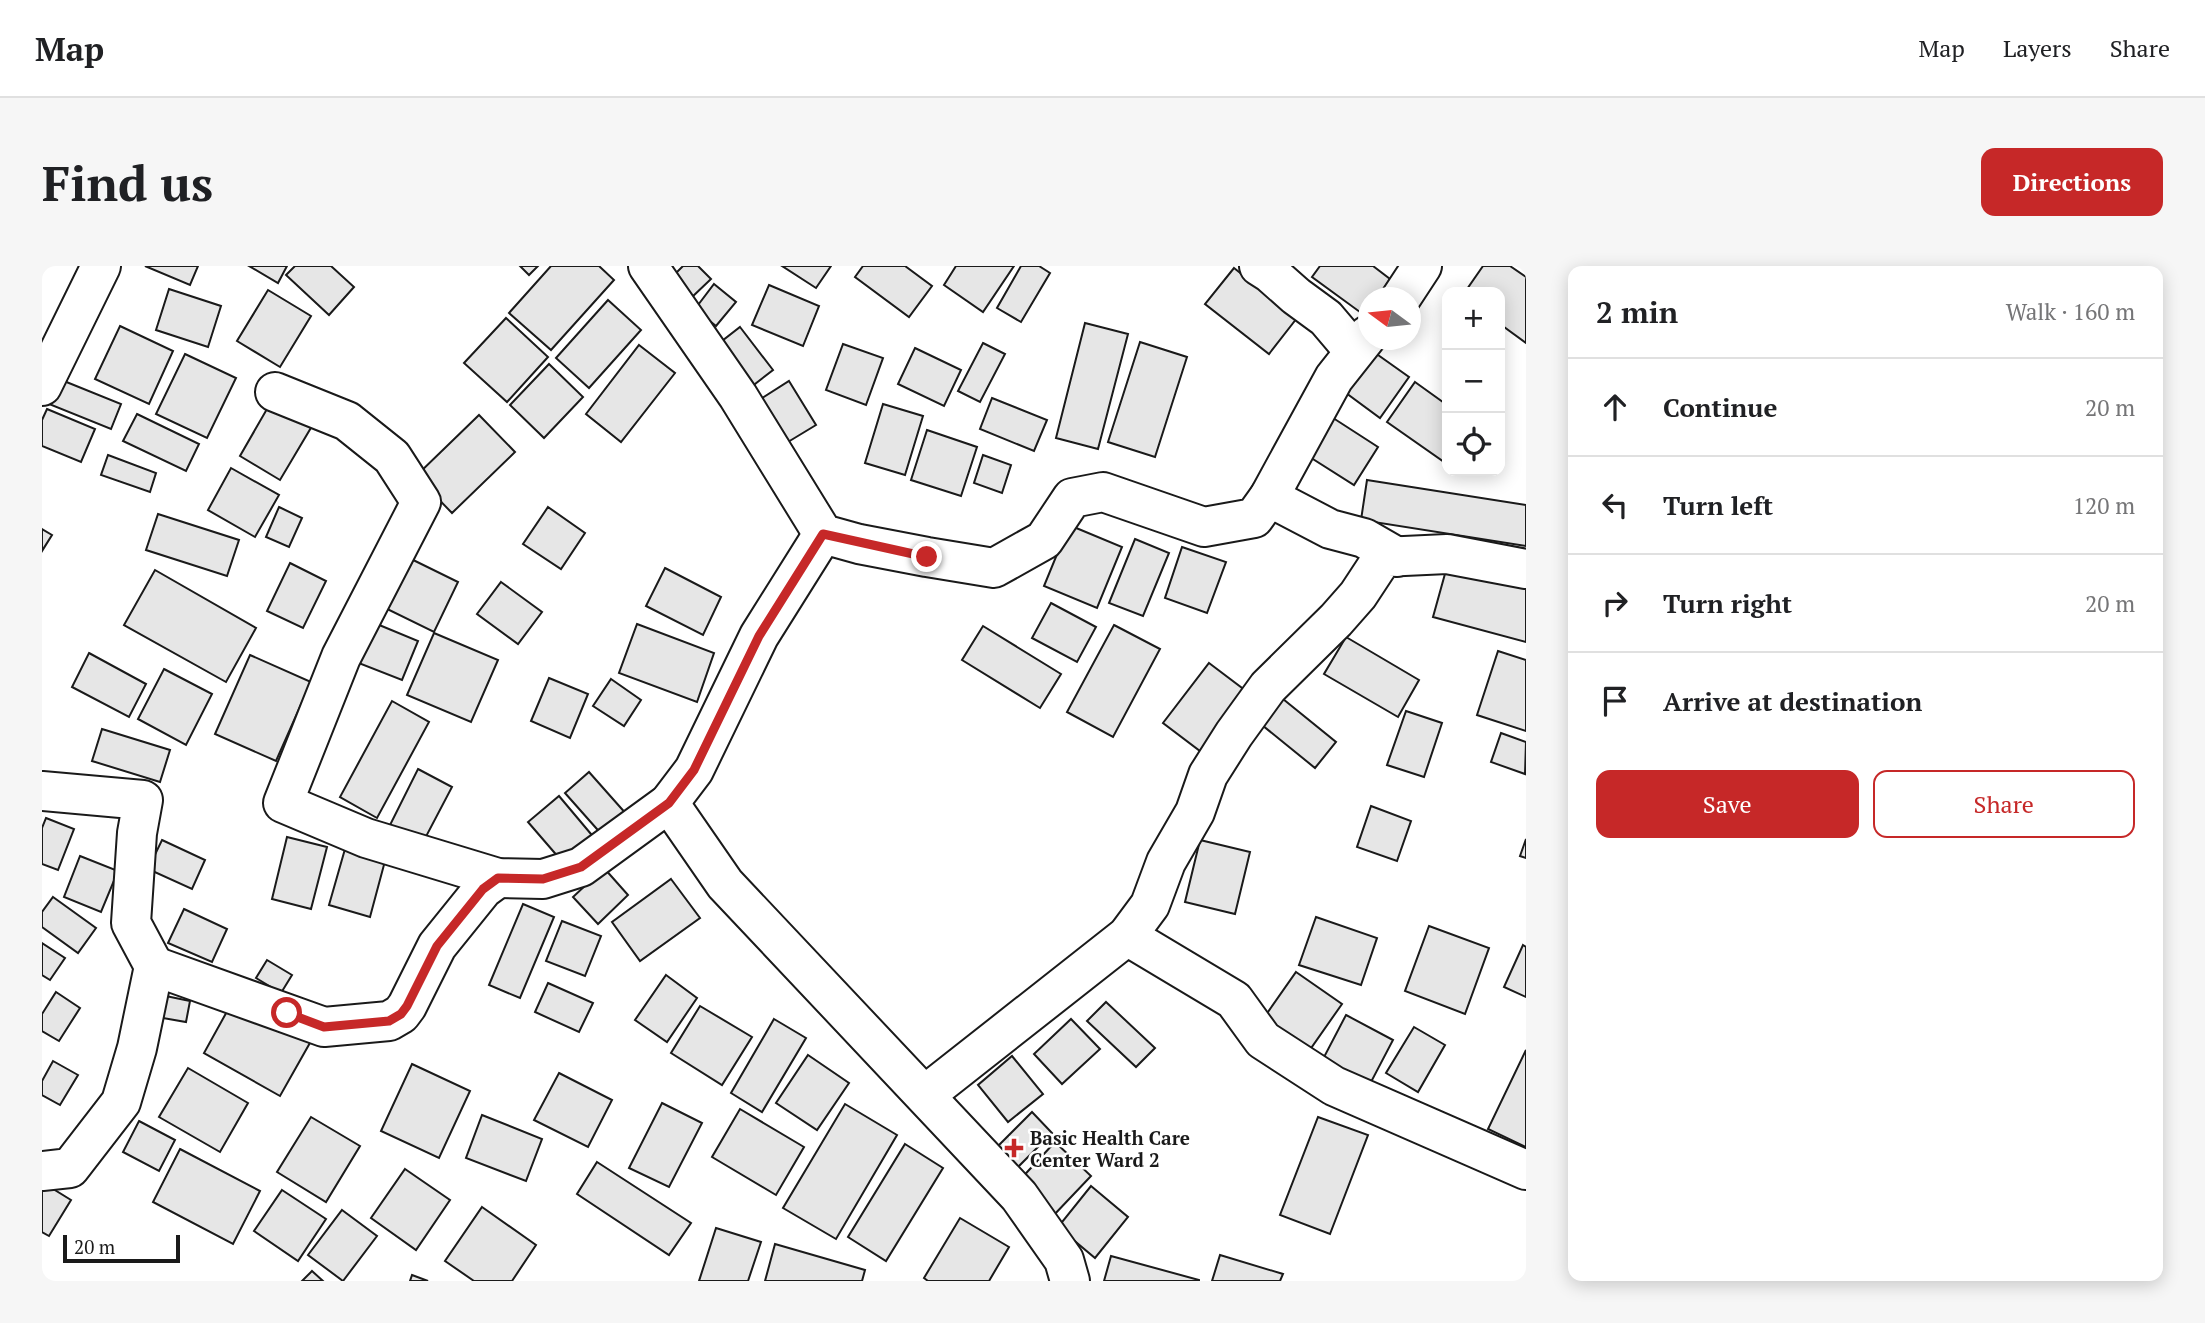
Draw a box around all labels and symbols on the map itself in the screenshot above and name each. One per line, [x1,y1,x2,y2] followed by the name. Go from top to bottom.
[1358,287,1421,350] north arrow
[911,541,942,572] route end
[271,997,302,1028] route start
[1030,1125,1190,1172] place label: Basic Health Care Center Ward 2
[1004,1138,1024,1158] marker: Basic Health Care Center Ward 2
[63,1232,180,1264] scale bar

